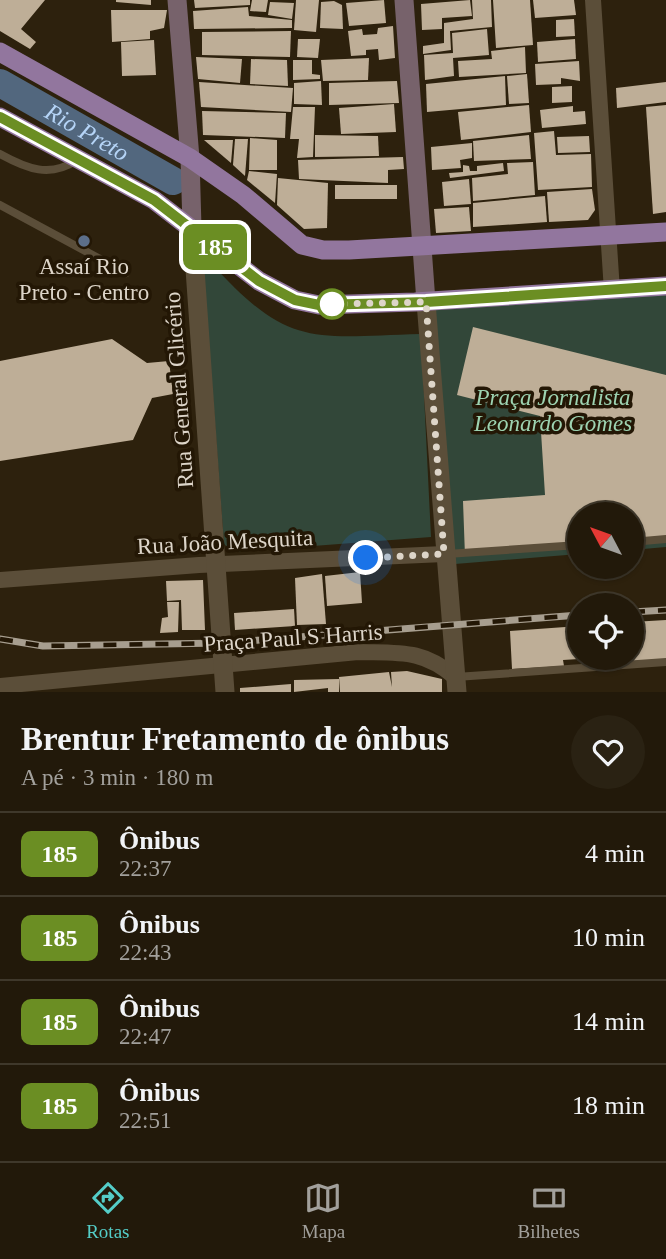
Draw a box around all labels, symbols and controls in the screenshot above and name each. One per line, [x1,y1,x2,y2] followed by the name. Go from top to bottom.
[40,98,133,166] water label: Rio Preto
[175,224,255,270] line badge: 185
[76,233,92,249] marker: Assaí Rio Preto - Centro
[197,234,233,260] text: 185
[19,254,149,305] place label: Assaí Rio Preto - Centro
[317,289,347,319] unlabelled marker
[160,291,198,489] street label: Rua General Glicério
[473,385,632,436] park label: Praça Jornalista Leonardo Gomes
[567,502,644,579] north arrow
[567,502,644,670] map controls
[136,525,314,559] street label: Rua João Mesquita
[348,540,383,575] your location
[567,593,644,670] button: locate
[203,619,383,657] street label: Praça Paul S Harris
[571,715,645,789] button: heart
[21,721,449,757] text: Brentur Fretamento de ônibus
[21,765,213,790] text: A pé · 3 min · 180 m
[119,826,200,855] text: Ônibus
[585,839,645,868] text: 4 min
[42,841,78,867] text: 185
[119,856,171,881] text: 22:37
[119,910,200,939] text: Ônibus
[572,923,645,952] text: 10 min
[42,925,78,951] text: 185
[119,940,171,965] text: 22:43
[119,994,200,1023] text: Ônibus
[572,1007,645,1036] text: 14 min
[42,1009,78,1035] text: 185
[119,1024,171,1049] text: 22:47
[119,1078,200,1107] text: Ônibus
[572,1091,645,1120] text: 18 min
[42,1093,78,1119] text: 185
[119,1108,171,1133] text: 22:51
[86,1179,129,1243] tab: Rotas
[302,1179,345,1243] tab: Mapa
[518,1179,580,1243] tab: Bilhetes

